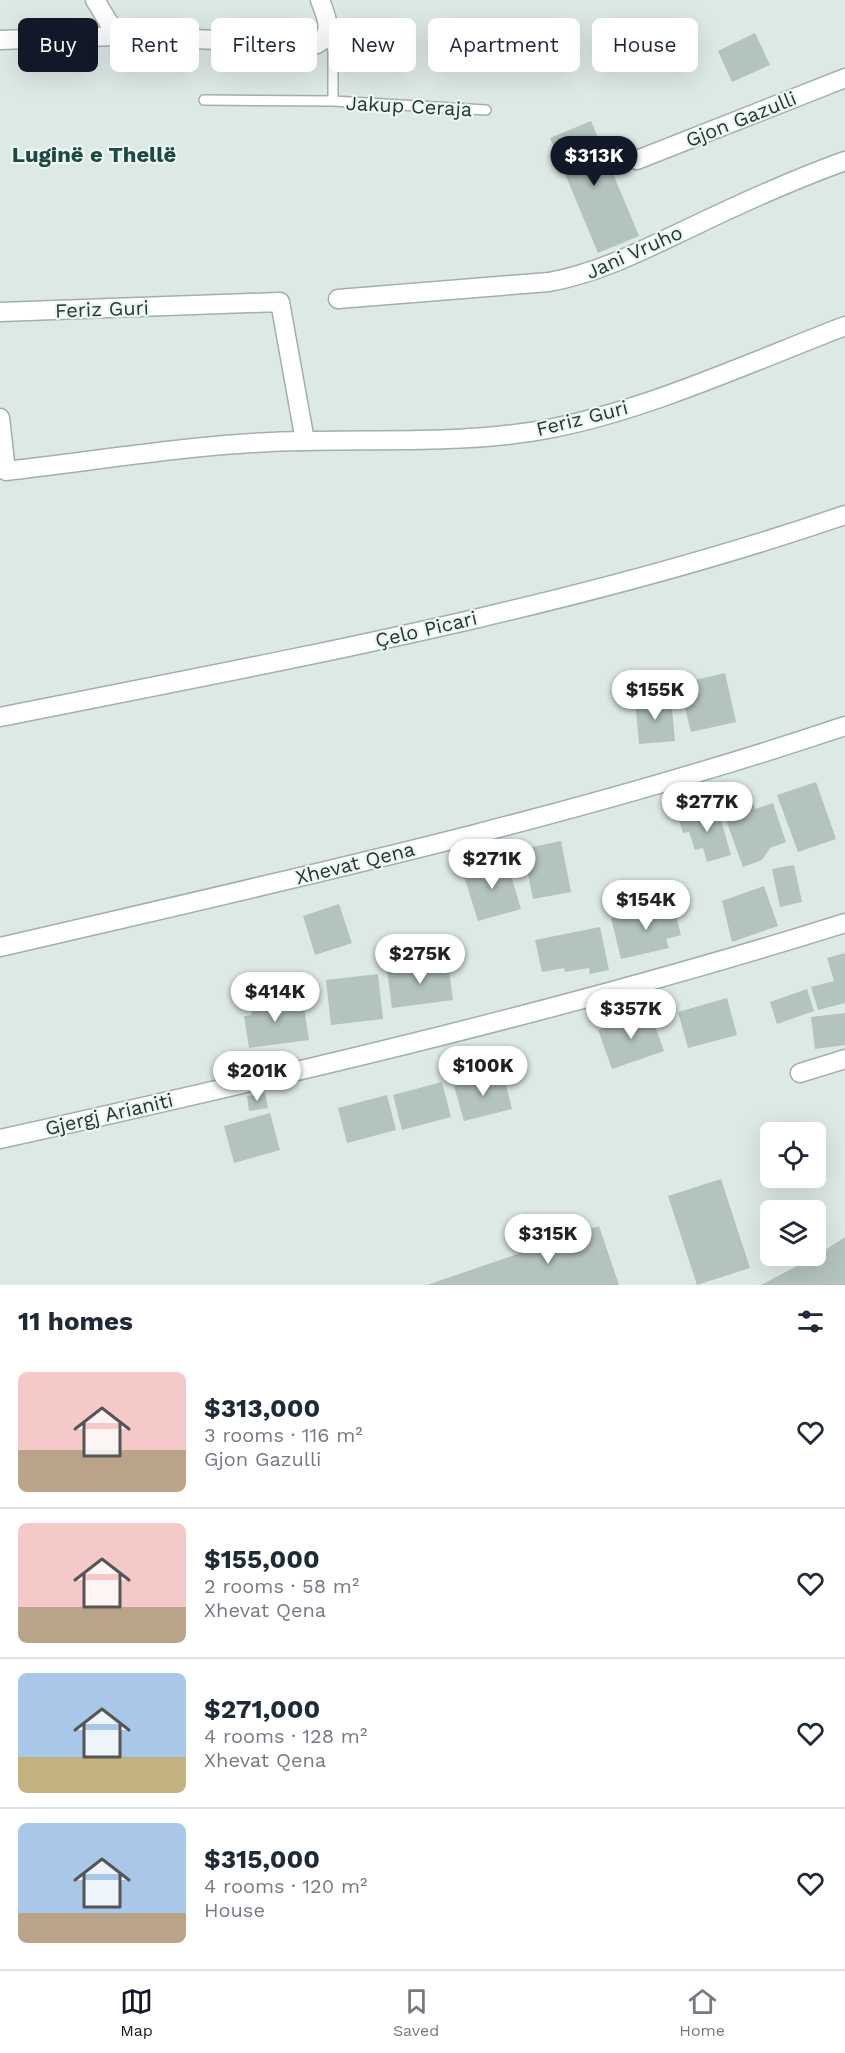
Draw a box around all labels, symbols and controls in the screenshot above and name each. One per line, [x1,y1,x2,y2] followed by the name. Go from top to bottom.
[18,18,98,72] chip: Buy
[110,18,199,72] chip: Rent
[211,18,317,72] chip: Filters
[329,18,416,72] chip: New
[428,18,580,72] chip: Apartment
[592,18,698,72] chip: House
[682,86,800,152] street label: Gjon Gazulli
[345,91,473,121] street label: Jakup Ceraja
[552,136,636,187] pin: $313K
[12,142,176,167] district label: Luginë e Thellë
[564,143,624,167] text: $313K
[582,220,686,284] street label: Jani Vruho
[55,295,149,323] street label: Feriz Guri
[534,395,630,441] street label: Feriz Guri
[373,606,479,652] street label: Çelo Picari
[613,670,697,721] pin: $155K
[626,677,684,701] text: $155K
[665,782,749,833] pin: $277K
[676,789,738,813] text: $277K
[293,837,417,889] street label: Xhevat Qena
[450,839,534,890] pin: $271K
[462,846,522,870] text: $271K
[604,880,688,931] pin: $154K
[616,887,676,911] text: $154K
[378,934,462,985] pin: $275K
[389,941,451,965] text: $275K
[233,972,317,1023] pin: $414K
[245,979,305,1003] text: $414K
[589,989,673,1040] pin: $357K
[600,996,662,1020] text: $357K
[441,1046,525,1097] pin: $100K
[215,1051,299,1102] pin: $201K
[452,1053,514,1077] text: $100K
[227,1058,287,1082] text: $201K
[43,1088,175,1140] street label: Gjergj Arianiti
[760,1122,826,1266] map controls
[760,1122,826,1188] button: locate
[760,1200,826,1266] button: layers
[506,1214,590,1265] pin: $315K
[519,1221,577,1245] text: $315K
[794,1305,827,1338] icon: filters
[18,1306,133,1336] text: 11 homes
[204,1393,320,1423] text: $313,000
[66,1396,138,1468] icon: home
[794,1416,827,1449] icon: heart
[204,1423,363,1447] text: 3 rooms · 116 m²
[204,1447,321,1471] text: Gjon Gazulli
[204,1544,320,1574] text: $155,000
[66,1547,138,1619] icon: home
[794,1567,827,1600] icon: heart
[204,1574,359,1598] text: 2 rooms · 58 m²
[204,1598,326,1622] text: Xhevat Qena
[204,1694,320,1724] text: $271,000
[66,1697,138,1769] icon: home
[794,1717,827,1750] icon: heart
[204,1724,367,1748] text: 4 rooms · 128 m²
[204,1748,326,1772] text: Xhevat Qena
[204,1844,320,1874] text: $315,000
[66,1847,138,1919] icon: home
[794,1867,827,1900] icon: heart
[204,1874,367,1898] text: 4 rooms · 120 m²
[204,1898,265,1922] text: House
[120,1985,153,2040] tab: Map
[393,1985,439,2040] tab: Saved
[679,1985,725,2040] tab: Home

